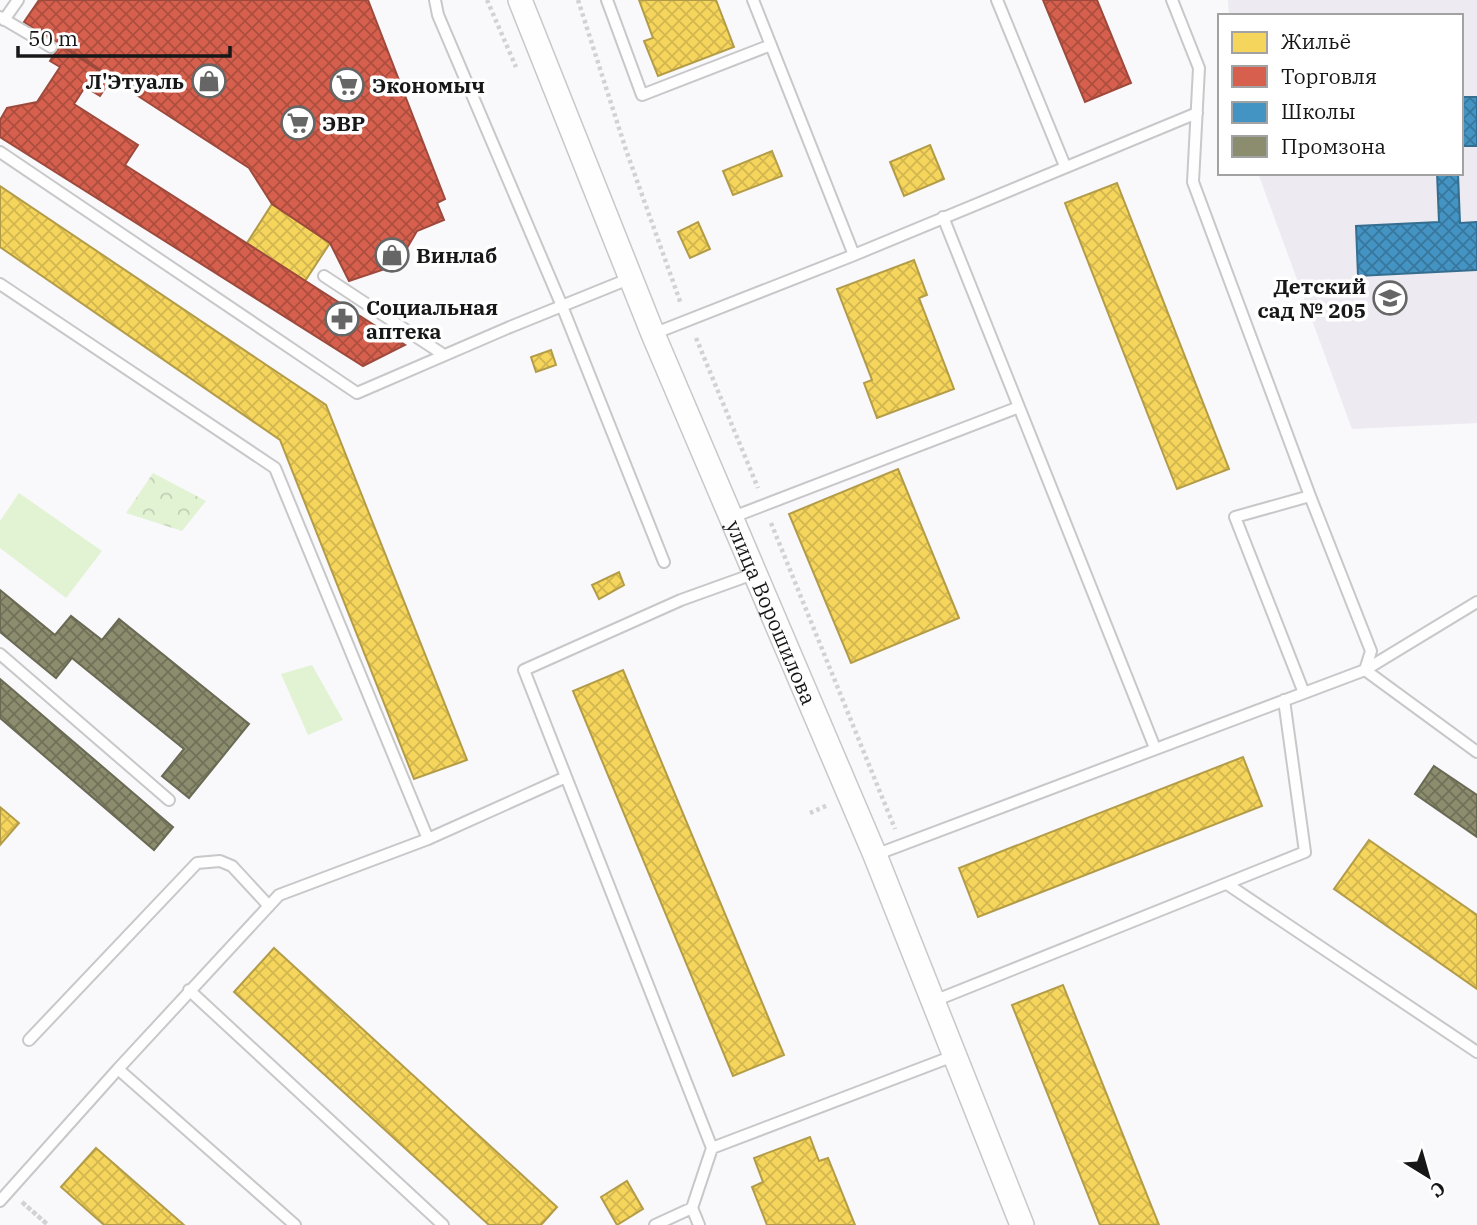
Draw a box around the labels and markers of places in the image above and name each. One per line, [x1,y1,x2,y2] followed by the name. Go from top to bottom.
[190,62,228,100] shop icon: Л'Этуаль
[328,66,366,104] supermarket icon: Экономыч
[86,67,184,95] place label: Л'Этуаль
[372,71,485,99] place label: Экономыч
[279,104,317,142] supermarket icon: ЭВР
[322,109,365,137] place label: ЭВР
[373,236,411,274] shop icon: Винлаб
[416,241,497,269] place label: Винлаб
[1257,272,1366,324] place label: Детский сад № 205
[1371,279,1409,317] school or university icon: Детский сад № 205
[366,293,498,345] place label: Социальная аптека
[323,300,361,338] pharmacy icon: Социальная аптека

